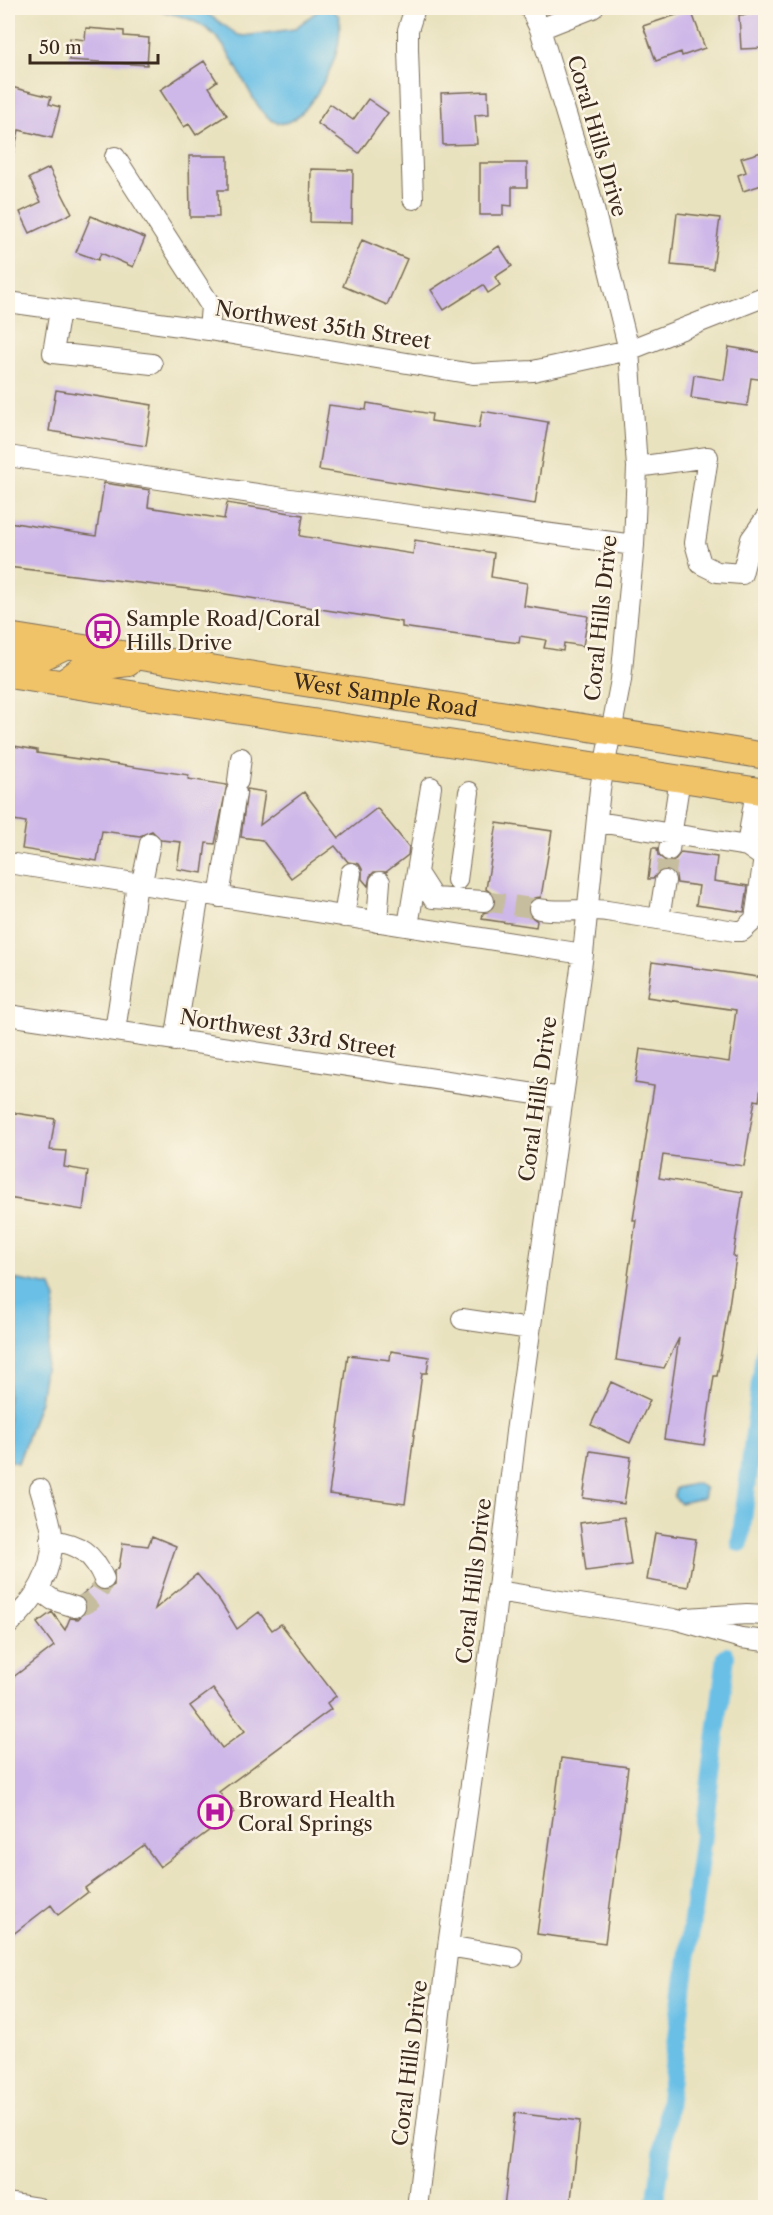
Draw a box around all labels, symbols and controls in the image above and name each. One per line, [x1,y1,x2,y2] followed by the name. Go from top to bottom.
[30,27,158,65] scale bar
[39,37,82,59] text: 50 m
[562,52,632,220] street label: Coral Hills Drive
[214,295,433,354] street label: Northwest 35th Street
[579,534,622,702] street label: Coral Hills Drive
[126,606,320,655] place label: Sample Road/Coral Hills Drive
[85,613,121,649] bus stop icon: Sample Road/Coral Hills Drive
[290,668,480,722] street label: West Sample Road
[178,1004,399,1063] street label: Northwest 33rd Street
[514,1015,561,1183] street label: Coral Hills Drive
[451,1497,496,1665] street label: Coral Hills Drive
[238,1787,395,1836] place label: Broward Health Coral Springs
[197,1794,233,1830] hospital icon: Broward Health Coral Springs
[387,1979,432,2147] street label: Coral Hills Drive

